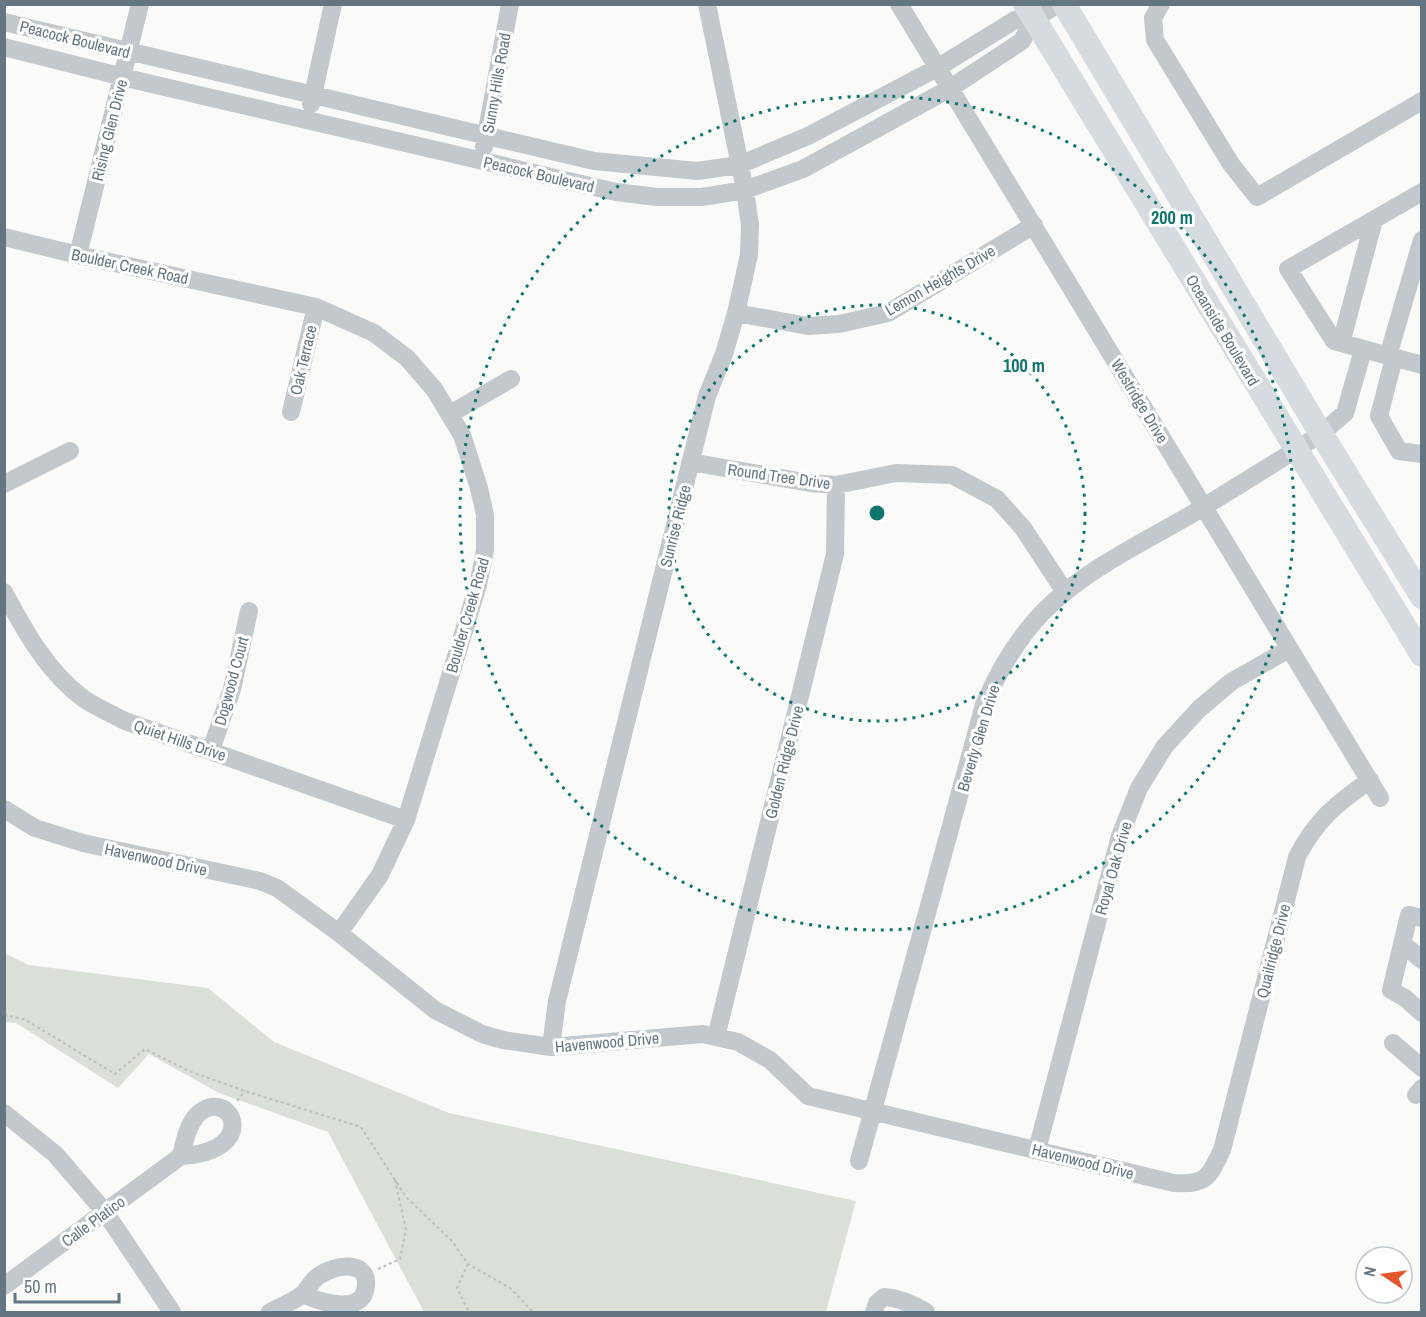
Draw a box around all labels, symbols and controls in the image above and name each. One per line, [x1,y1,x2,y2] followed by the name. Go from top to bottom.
[17,15,133,63] street label: Peacock Boulevard
[476,31,516,135] street label: Sunny Hills Road
[86,77,132,183] street label: Rising Glen Drive
[481,151,597,197] street label: Peacock Boulevard
[1151,205,1193,230] text: 200 m
[881,239,999,321] street label: Lemon Heights Drive
[70,243,190,289] street label: Boulder Creek Road
[1181,270,1265,390] street label: Oceanside Boulevard
[284,323,322,397] street label: Oak Terrace
[1003,353,1045,378] text: 100 m
[1106,355,1174,447] street label: Westridge Drive
[726,458,832,494] street label: Round Tree Drive
[654,483,696,569] street label: Sunrise Ridge
[867,503,887,523] centre of rings
[440,555,494,675] street label: Boulder Creek Road
[209,634,254,728] street label: Dogwood Court
[951,682,1005,794] street label: Beverly Glen Drive
[759,703,809,821] street label: Golden Ridge Drive
[131,714,229,766] street label: Quiet Hills Drive
[1089,819,1137,917] street label: Royal Oak Drive
[103,837,209,881] street label: Havenwood Drive
[1251,902,1295,1000] street label: Quailridge Drive
[554,1026,660,1058] street label: Havenwood Drive
[1030,1138,1136,1184] street label: Havenwood Drive
[57,1190,129,1252] street label: Calle Platico
[1354,1245,1414,1305] north arrow
[1358,1265,1381,1279] text: N
[15,1266,118,1304] scale bar
[24,1274,57,1299] text: 50 m

